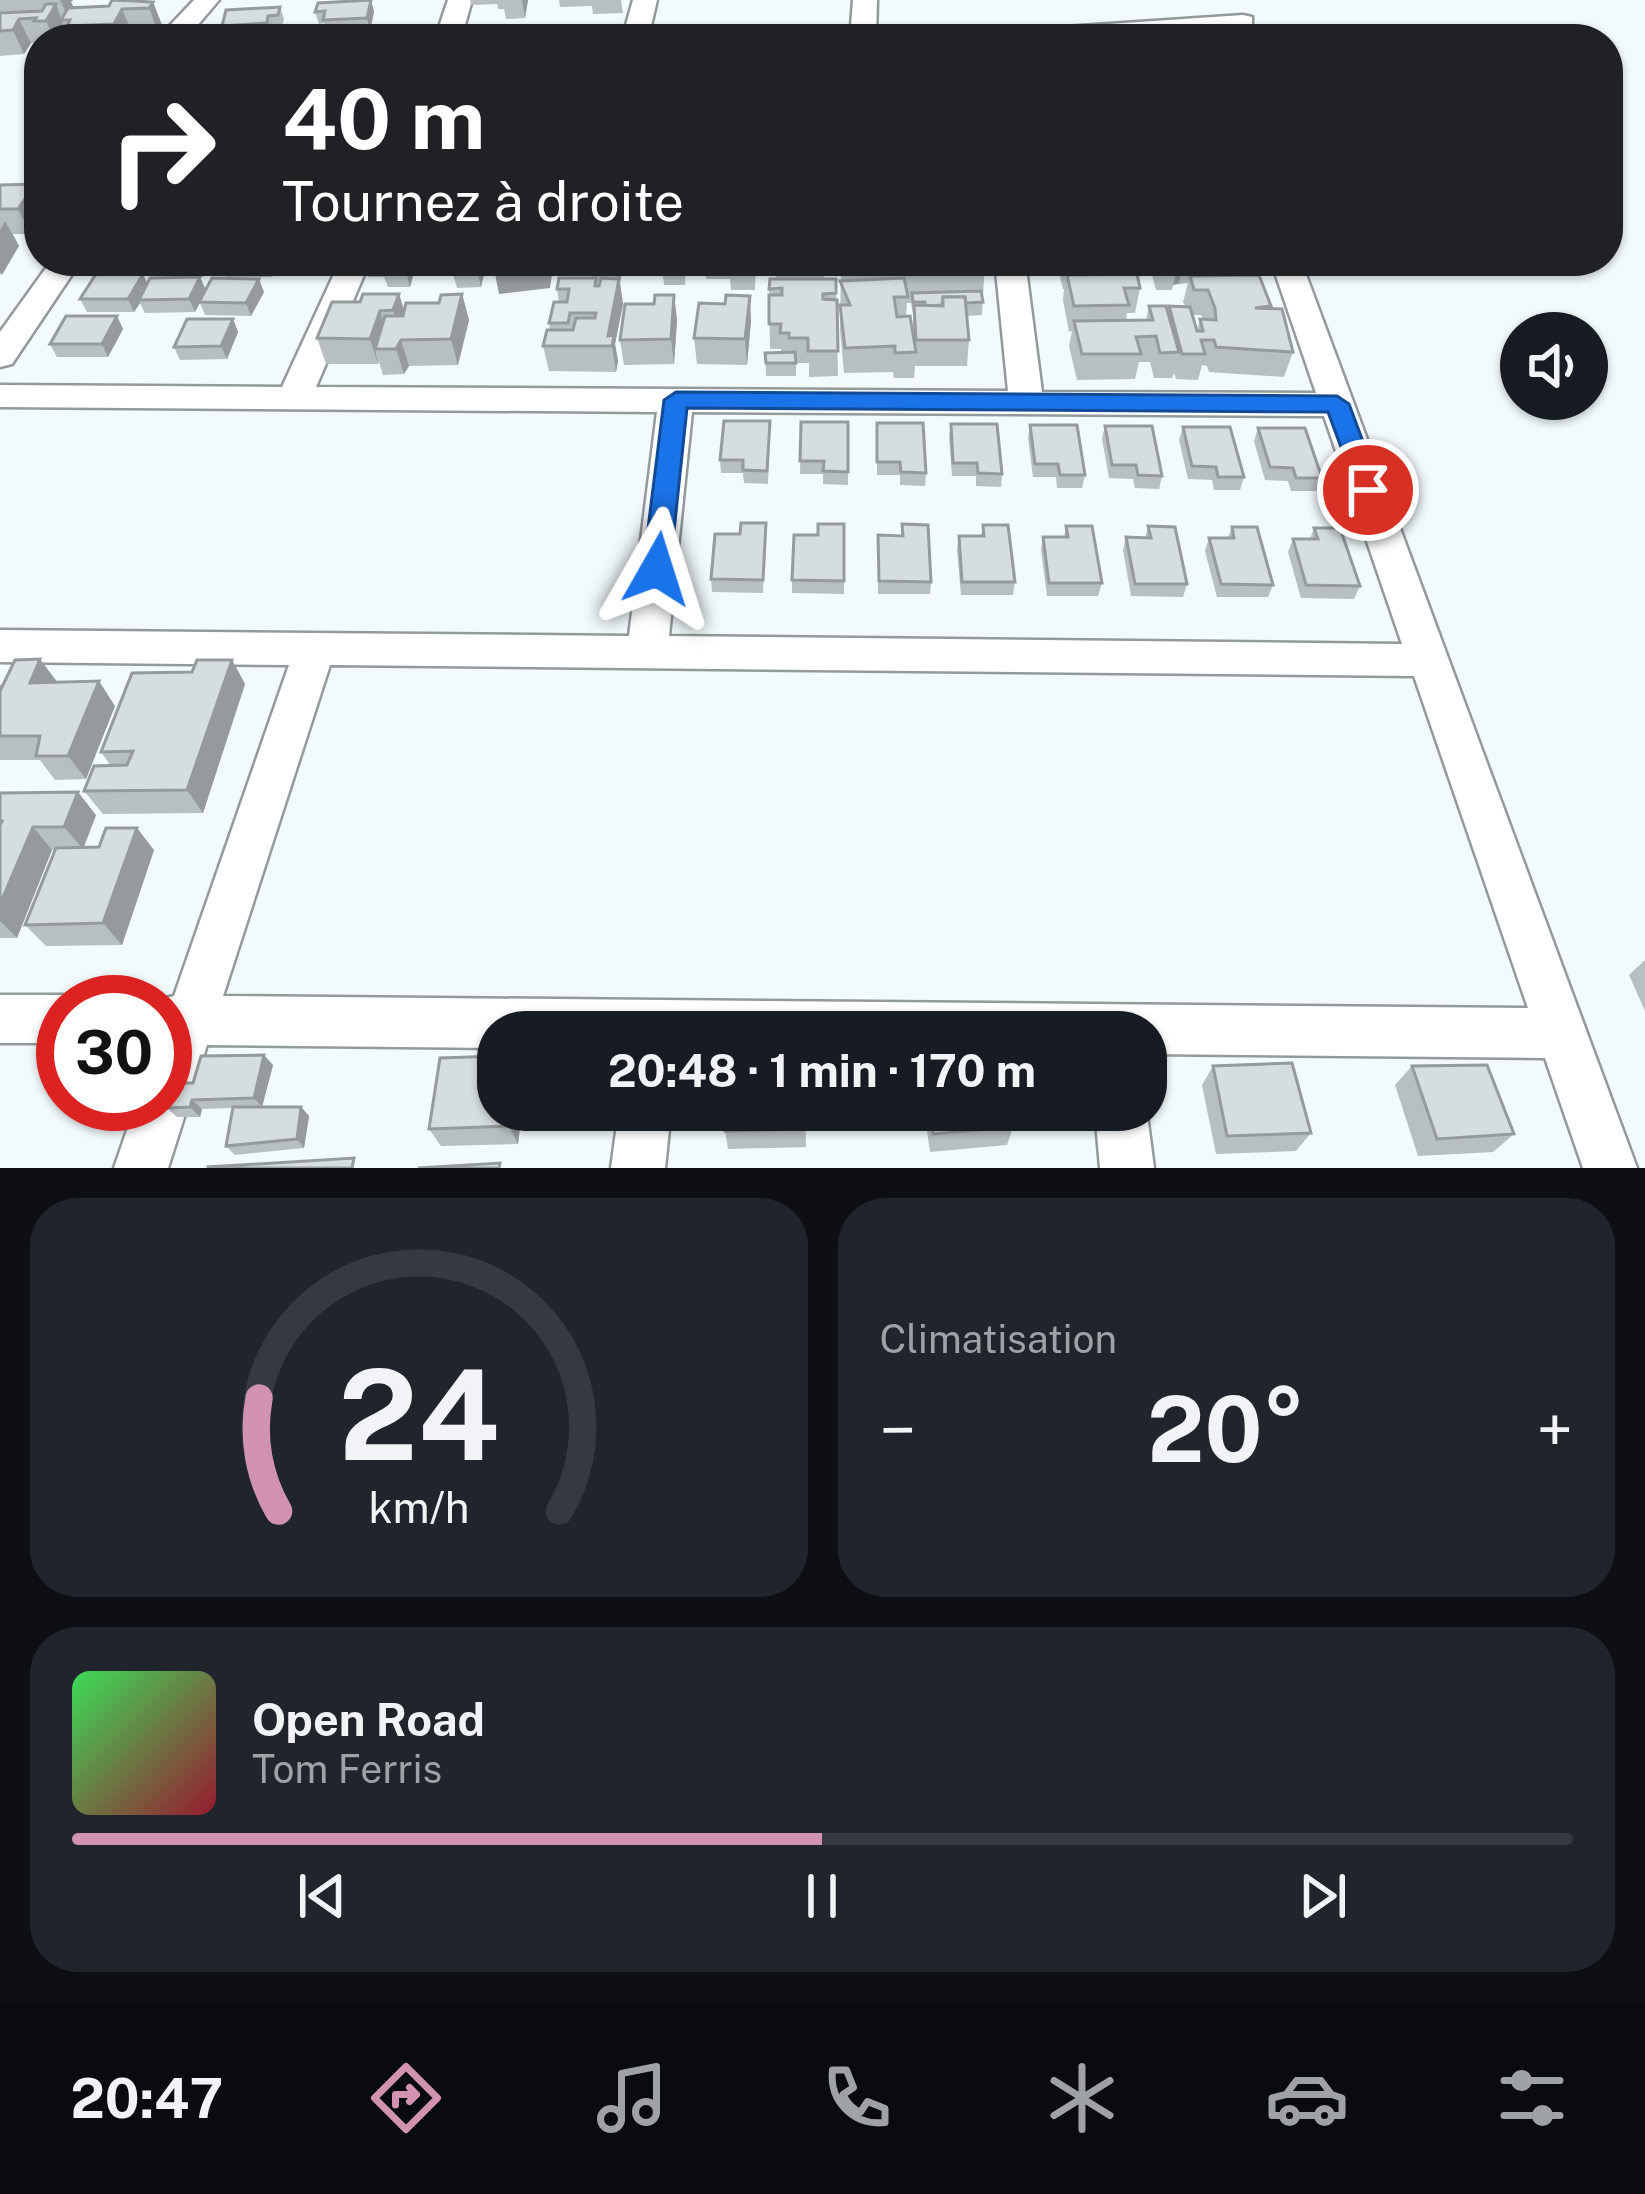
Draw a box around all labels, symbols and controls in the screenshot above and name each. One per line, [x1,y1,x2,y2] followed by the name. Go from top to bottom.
[282,69,485,168] text: 40 m
[84,72,240,228] icon: right
[282,170,684,233] text: Tournez à droite
[1500,312,1608,420] map controls
[1500,312,1608,420] button: sound
[1317,439,1419,541] pin
[1335,457,1401,523] icon: arrive
[594,506,720,632] position arrow
[36,975,192,1131] speed limit sign: 30
[608,1044,1036,1097] text: 20:48 · 1 min · 170 m
[880,1316,1117,1362] text: Climatisation
[338,1341,499,1488] text: 24
[1147,1376,1305,1482] text: 20°
[880,1391,916,1469] text: −
[1536,1391,1573,1469] text: +
[368,1481,469,1532] text: km/h
[252,1693,485,1746] text: Open Road
[252,1746,442,1792] text: Tom Ferris
[289,1863,355,1929] icon: previous
[789,1863,855,1929] icon: pause
[1290,1863,1356,1929] icon: next
[364,2056,448,2140] icon: directions
[590,2056,674,2140] icon: music
[815,2056,899,2140] icon: phone
[1040,2056,1124,2140] icon: climate
[1265,2056,1349,2140] icon: car
[1490,2056,1574,2140] icon: filters
[71,2067,223,2130] text: 20:47

